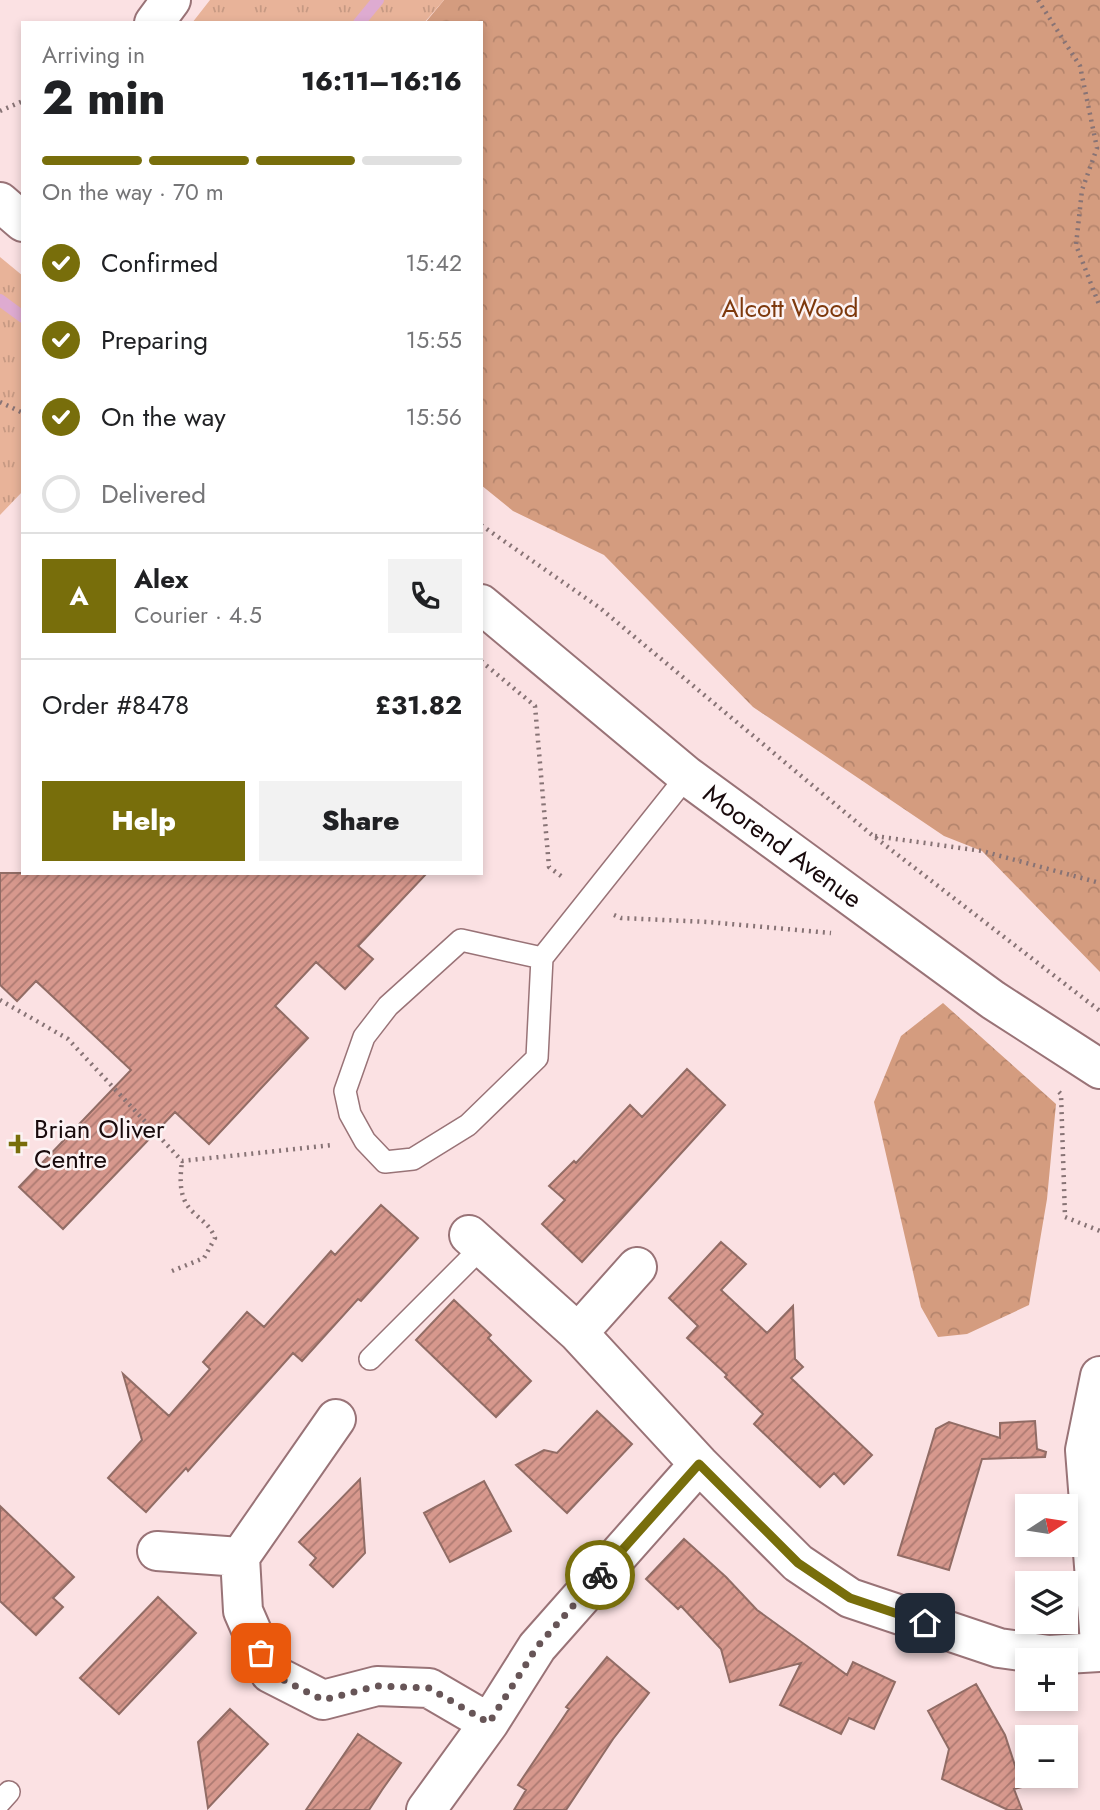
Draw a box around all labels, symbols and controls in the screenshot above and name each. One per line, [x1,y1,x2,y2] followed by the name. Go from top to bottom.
[42,38,145,72] text: Arriving in
[301,62,462,100] text: 16:11–16:16
[42,65,166,131] text: 2 min
[42,175,224,209] text: On the way · 70 m
[42,244,80,282] icon: check
[101,244,218,282] text: Confirmed
[405,246,462,280] text: 15:42
[722,289,858,327] park label: Alcott Wood
[42,321,80,359] icon: check
[101,321,208,359] text: Preparing
[406,323,462,357] text: 15:55
[42,398,80,436] icon: check
[101,398,226,436] text: On the way
[406,400,462,434] text: 15:56
[101,475,206,513] text: Delivered
[388,559,462,633] button: phone
[134,560,188,598] text: Alex
[69,577,89,615] text: A
[134,598,262,632] text: Courier · 4.5
[42,686,189,724] text: Order #8478
[375,686,462,724] text: £31.82
[695,775,870,917] street label: Moorend Avenue
[42,781,245,861] button: Help
[259,781,462,861] button: Share
[34,1110,165,1178] place label: Brian Oliver Centre
[8,1134,28,1154] marker: Brian Oliver Centre
[1015,1494,1078,1558] north arrow
[1015,1494,1078,1788] map controls
[565,1540,635,1610] courier
[581,1556,619,1594] icon: bike
[1015,1571,1078,1634] button: layers
[895,1593,955,1653] pin
[906,1604,944,1642] icon: home
[231,1623,291,1683] pin
[242,1634,280,1672] icon: bag
[1015,1648,1078,1711] button: +
[1015,1725,1078,1788] button: −

